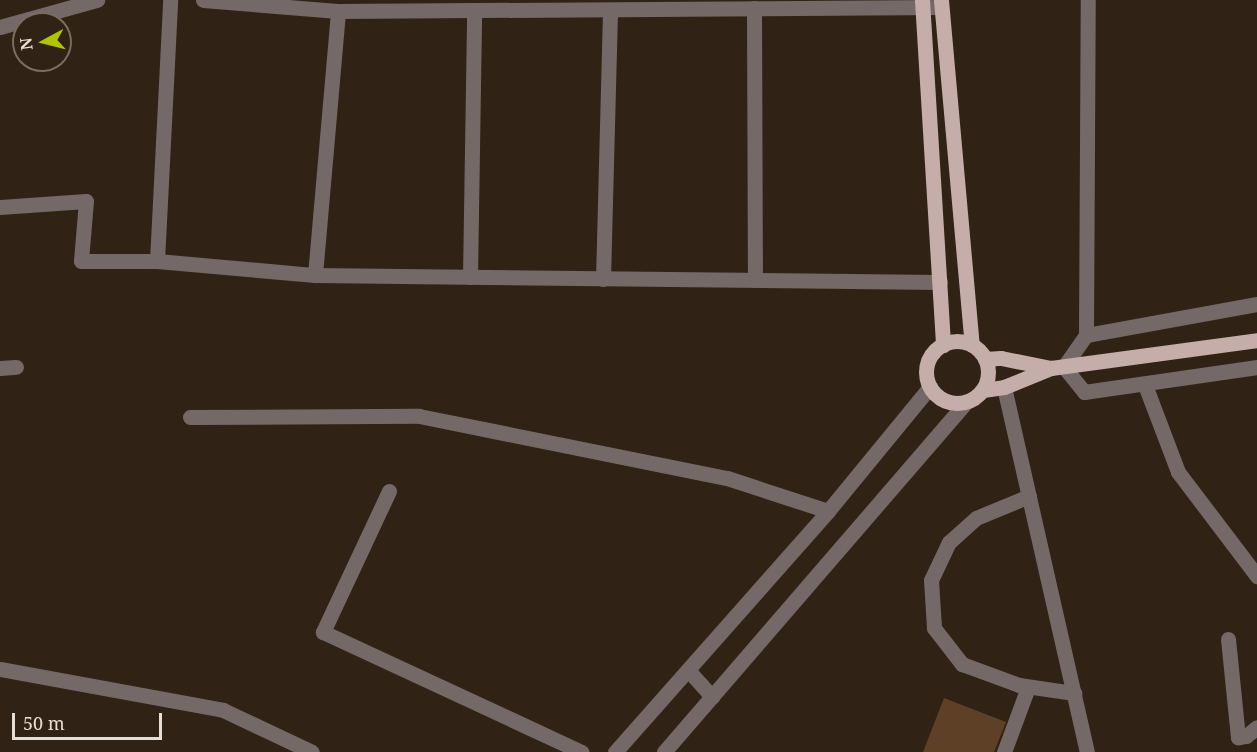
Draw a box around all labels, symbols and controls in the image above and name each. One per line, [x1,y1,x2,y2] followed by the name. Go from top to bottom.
[12,12,72,72] north arrow
[14,36,38,52] text: N
[15,701,165,739] scale bar
[23,711,65,735] text: 50 m

